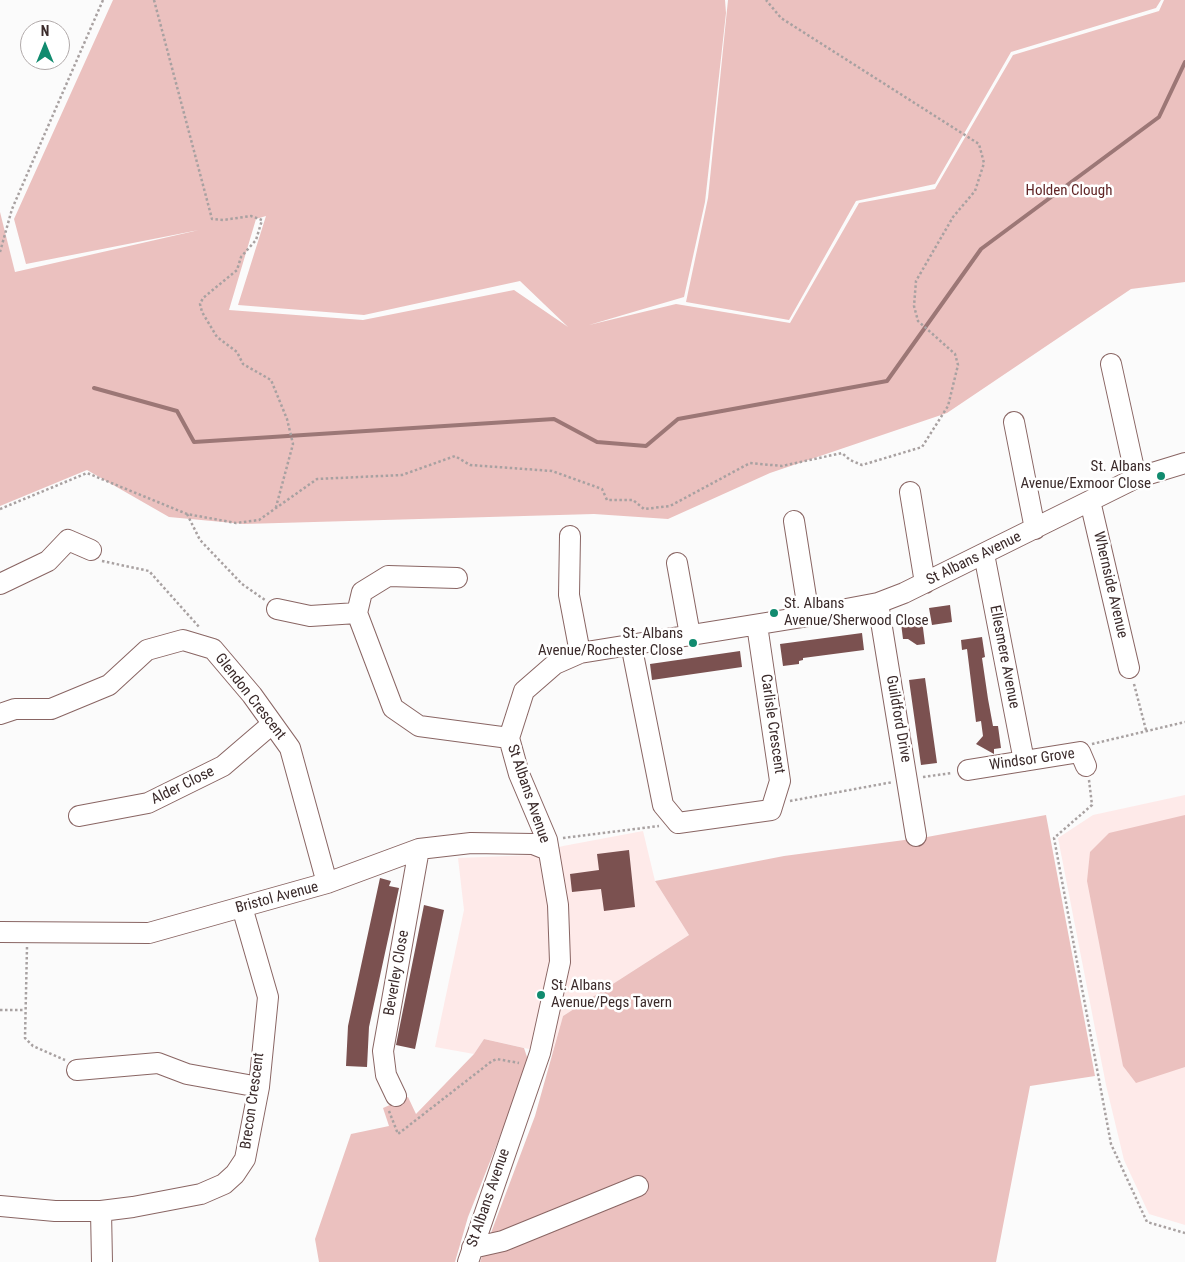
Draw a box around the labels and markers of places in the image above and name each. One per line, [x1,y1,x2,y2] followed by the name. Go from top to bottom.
[1020,458,1151,493] place label: St. Albans Avenue/Exmoor Close
[1155,470,1167,482] marker: St. Albans Avenue/Exmoor Close
[784,595,929,630] place label: St. Albans Avenue/Sherwood Close
[768,607,780,619] marker: St. Albans Avenue/Sherwood Close
[538,625,683,660] place label: St. Albans Avenue/Rochester Close
[687,637,699,649] marker: St. Albans Avenue/Rochester Close
[551,977,672,1012] place label: St. Albans Avenue/Pegs Tavern
[535,989,547,1001] marker: St. Albans Avenue/Pegs Tavern

